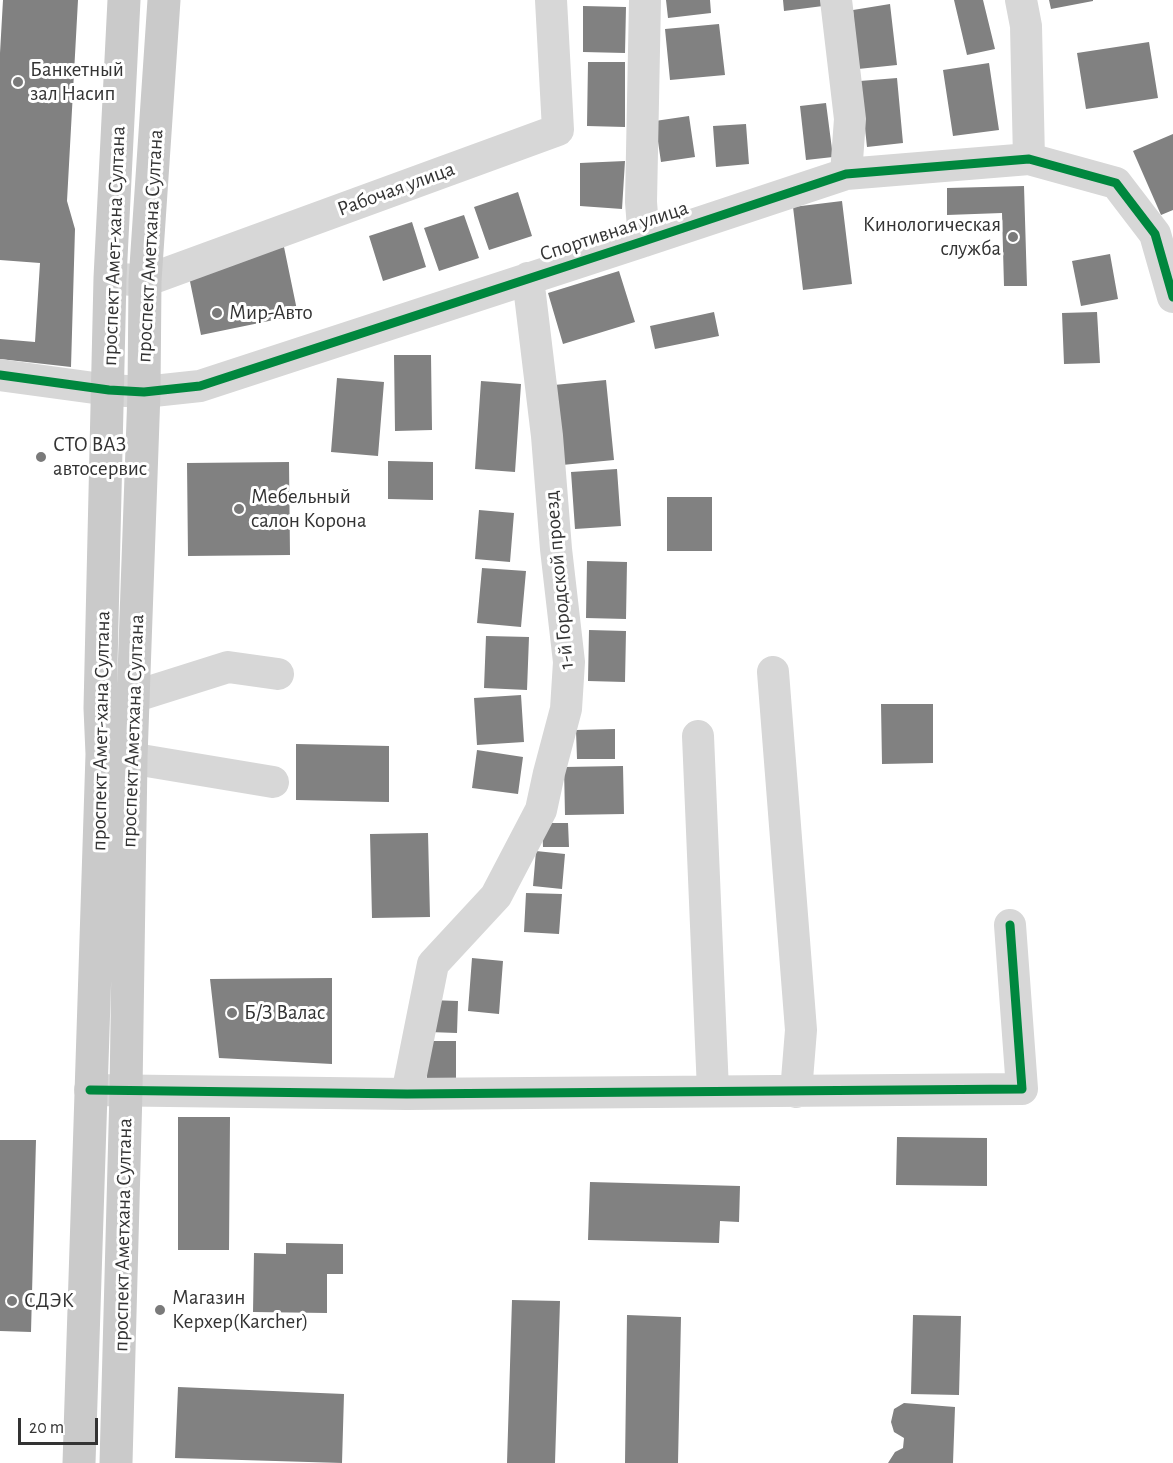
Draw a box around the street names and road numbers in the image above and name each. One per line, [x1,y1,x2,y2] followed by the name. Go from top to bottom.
[97,125,131,367] street label: проспект Амет-хана Султана
[131,129,169,363] street label: проспект Аметхана Султана
[334,156,458,222] street label: Рабочая улица
[536,195,692,267] street label: Спортивная улица
[539,490,579,670] street label: 1-й Городской проезд
[86,611,116,851] street label: проспект Амет-хана Султана
[116,614,150,848] street label: проспект Аметхана Султана
[108,1118,138,1352] street label: проспект Аметхана Султана

